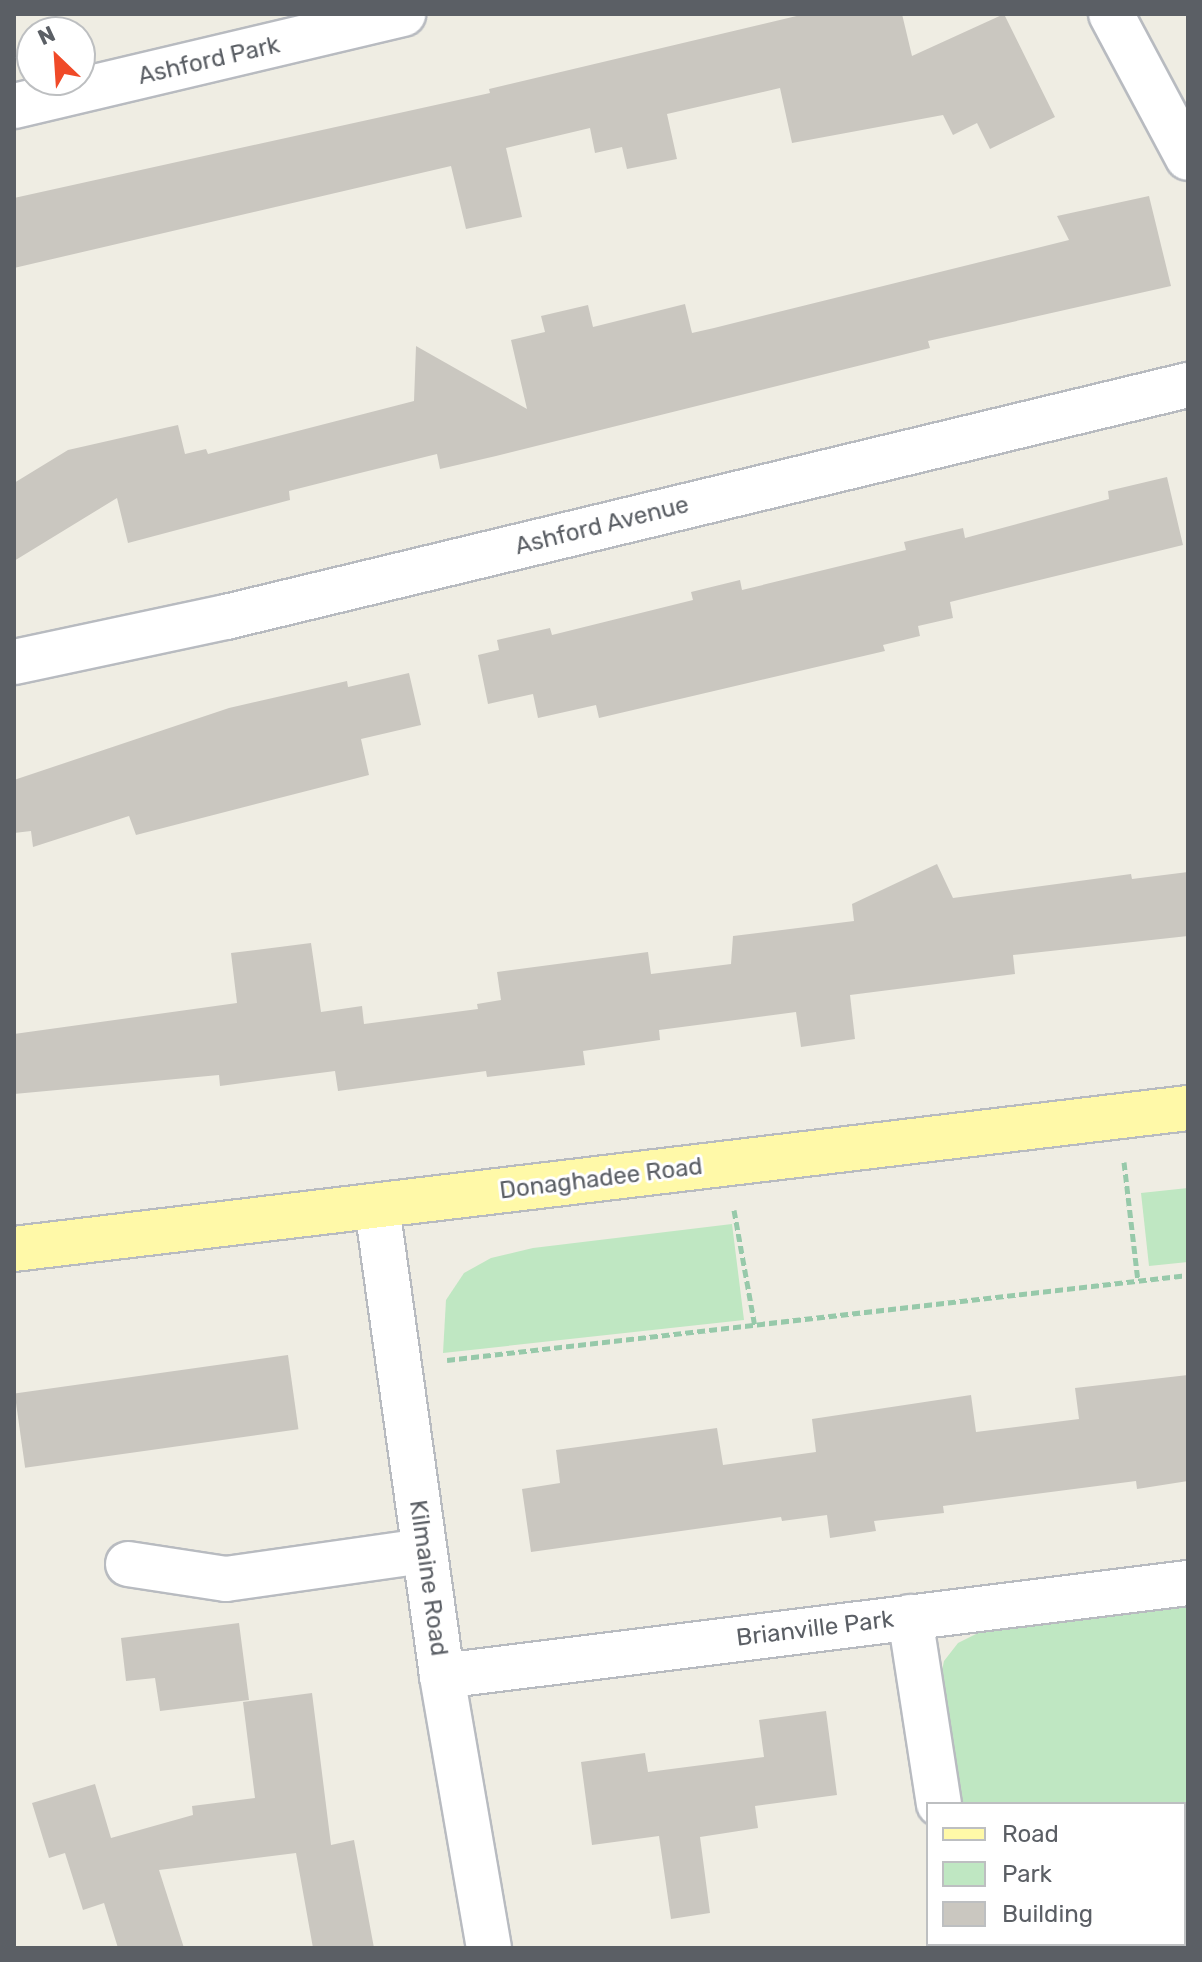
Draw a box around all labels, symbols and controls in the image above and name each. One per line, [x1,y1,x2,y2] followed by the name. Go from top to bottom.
[16,16,96,96] north arrow
[34,20,59,51] text: N
[135,31,283,91] street label: Ashford Park
[512,490,692,562] street label: Ashford Avenue
[498,1152,704,1206] street label: Donaghadee Road
[403,1498,453,1658] street label: Kilmaine Road
[735,1605,895,1653] street label: Brianville Park
[926,1802,1186,1946] legend
[1002,1820,1059,1848] text: Road
[1002,1860,1052,1888] text: Park
[1002,1900,1093,1928] text: Building

